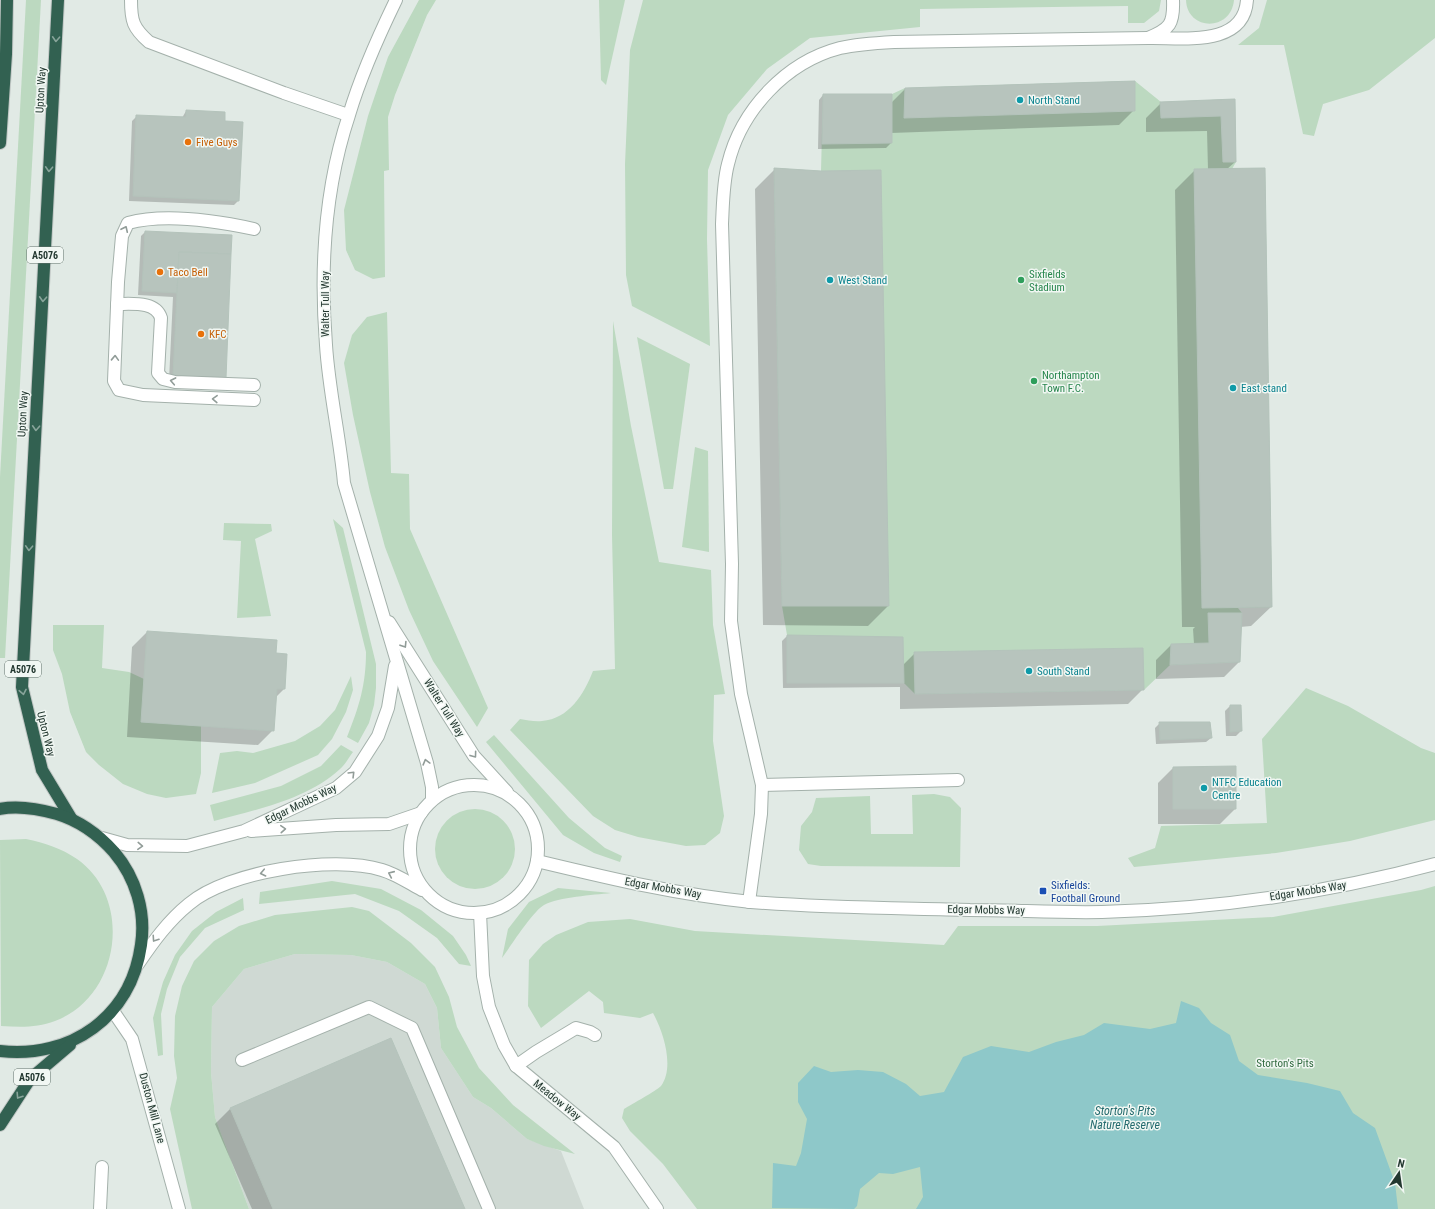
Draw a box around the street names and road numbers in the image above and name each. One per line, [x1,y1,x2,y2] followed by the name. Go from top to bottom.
[33,66,49,113] street label: Upton Way
[27,247,63,263] road number: A5076
[319,271,332,337] street label: Walter Tull Way
[15,390,31,437] street label: Upton Way
[5,661,41,677] road number: A5076
[421,677,467,740] street label: Walter Tull Way
[34,710,58,758] street label: Upton Way
[263,781,339,827] street label: Edgar Mobbs Way
[624,875,703,901] street label: Edgar Mobbs Way
[1269,878,1348,903] street label: Edgar Mobbs Way
[947,903,1025,917] street label: Edgar Mobbs Way
[14,1069,50,1085] road number: A5076
[136,1071,168,1145] street label: Duston Mill Lane
[531,1077,584,1123] street label: Meadow Way

